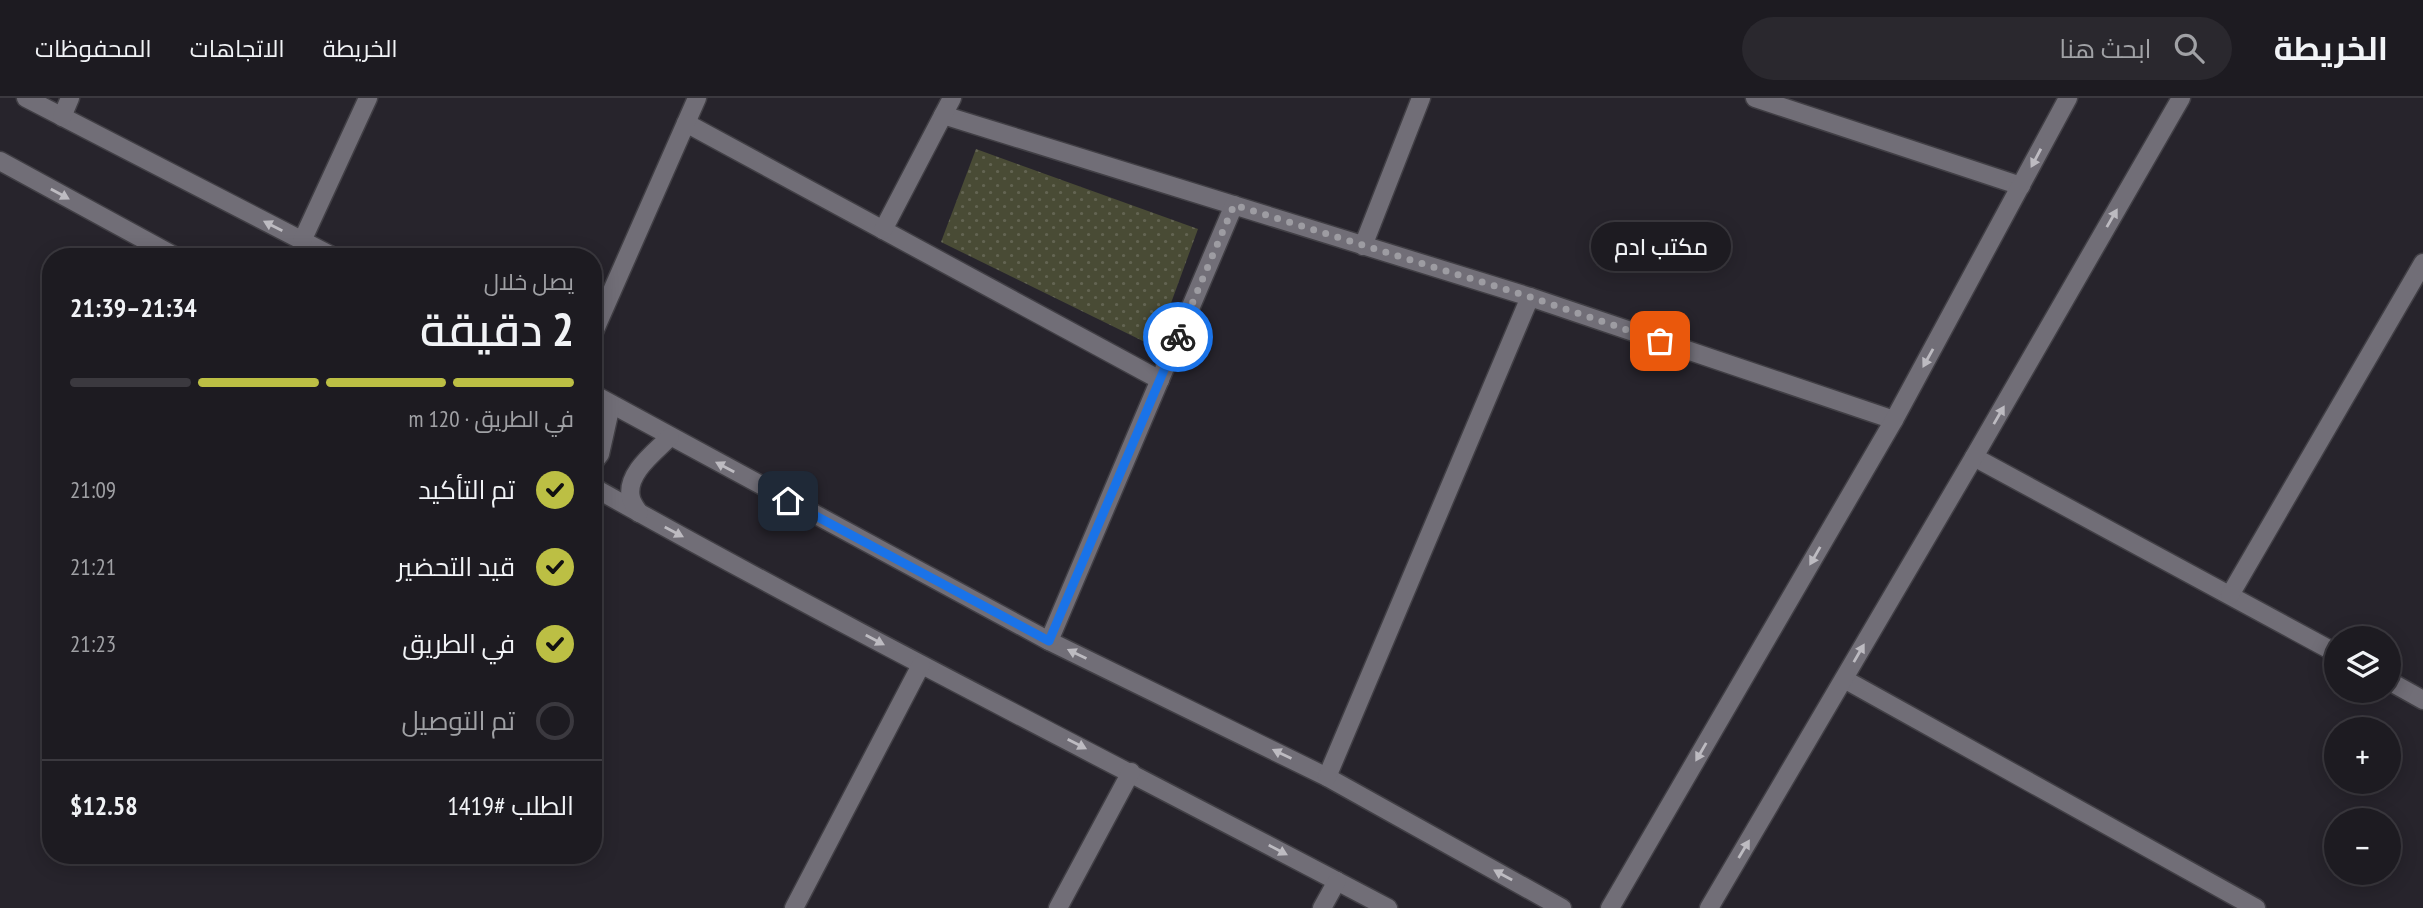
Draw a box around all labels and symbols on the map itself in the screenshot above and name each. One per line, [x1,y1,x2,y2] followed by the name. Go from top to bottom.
[2030,148,2042,168] one-way arrow
[50,188,70,199] one-way arrow
[2106,208,2119,227] one-way arrow
[263,220,283,231] one-way arrow
[1590,222,1730,271] callout: مكتب ادم
[1143,302,1213,372] courier
[1630,311,1690,371] pin
[1922,349,1934,368] one-way arrow
[1993,405,2005,424] one-way arrow
[715,461,735,473] one-way arrow
[758,471,818,531] pin
[665,526,684,538] one-way arrow
[1809,546,1821,565] one-way arrow
[865,634,884,646] one-way arrow
[1853,644,1865,663] one-way arrow
[1067,649,1087,660] one-way arrow
[1067,739,1087,750] one-way arrow
[1694,743,1707,762] one-way arrow
[1272,749,1292,760] one-way arrow
[1737,840,1750,859] one-way arrow
[1269,844,1288,856] one-way arrow
[1493,869,1513,881] one-way arrow

